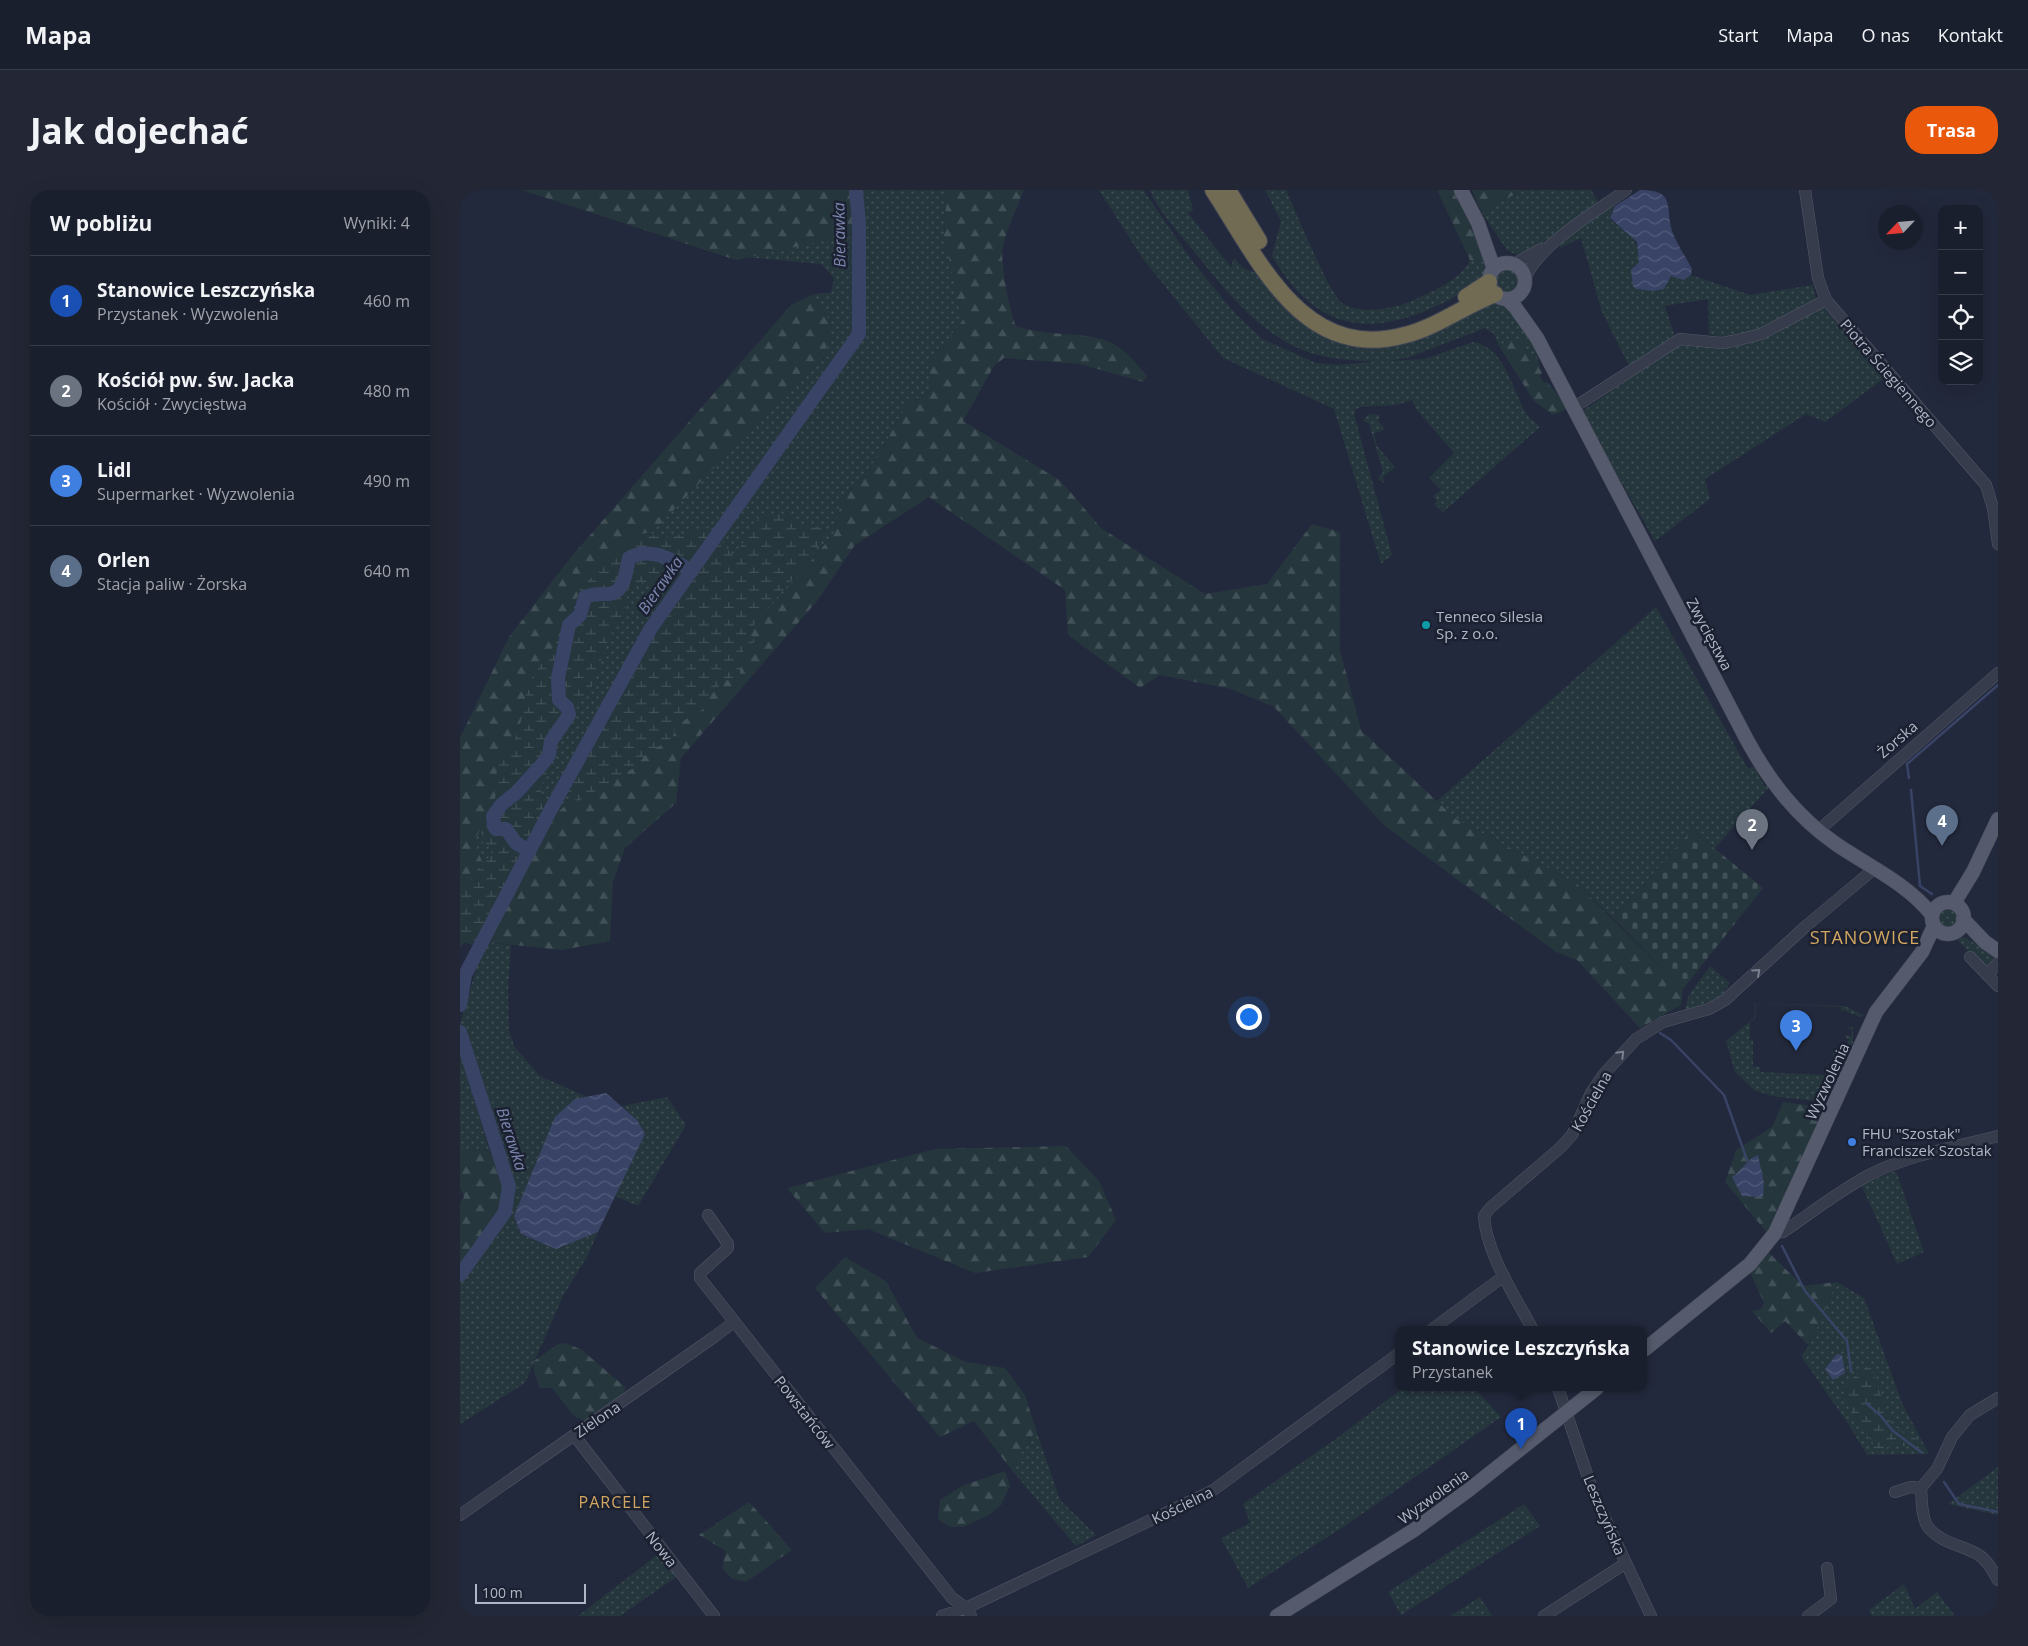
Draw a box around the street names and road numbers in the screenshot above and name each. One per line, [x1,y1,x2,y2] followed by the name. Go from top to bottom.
[1836,315,1942,431] street label: Piotra Ściegiennego
[1682,594,1738,674] street label: Zwycięstwa
[1873,716,1921,762] street label: Żorska
[1800,1039,1854,1123] street label: Wyzwolenia
[1566,1067,1616,1135] street label: Kościelna
[770,1371,840,1453] street label: Powstańców
[570,1396,624,1442] street label: Zielona
[1394,1464,1472,1528] street label: Wyzwolenia
[1579,1472,1631,1558] street label: Leszczyńska
[1148,1482,1216,1528] street label: Kościelna
[642,1527,682,1571] street label: Nowa

